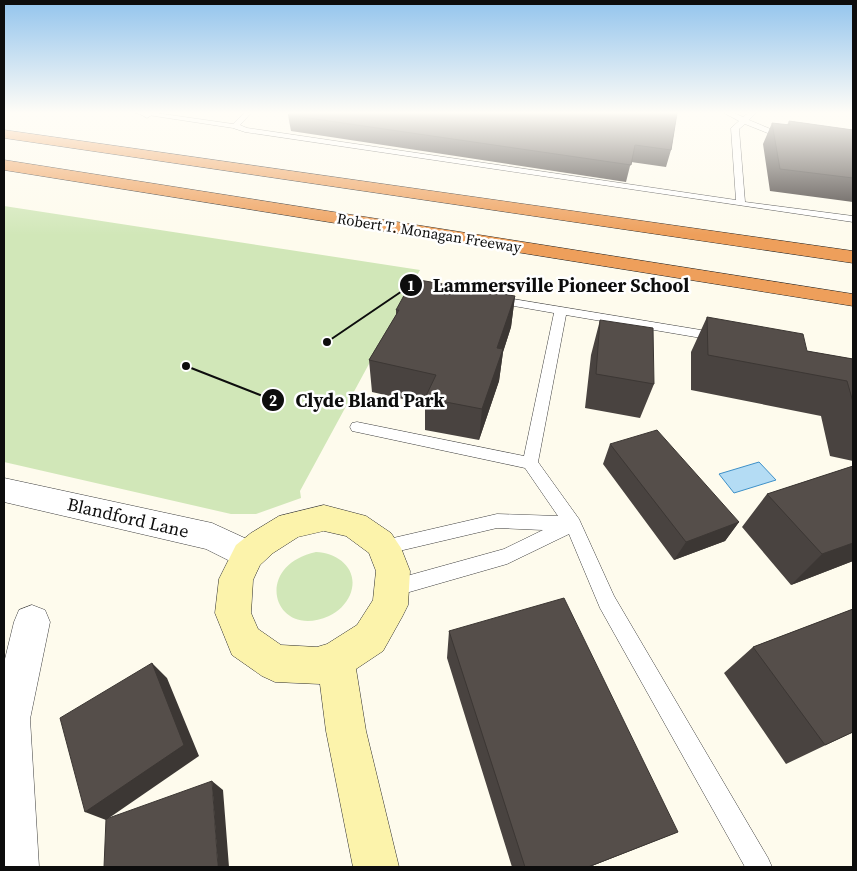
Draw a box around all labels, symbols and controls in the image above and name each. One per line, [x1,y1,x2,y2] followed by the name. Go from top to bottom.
[335,208,523,257] street label: Robert T. Monagan Freeway
[398,268,700,302] callout: Lammersville Pioneer School
[433,272,689,298] text: Lammersville Pioneer School
[407,275,415,296] text: 1
[261,383,455,417] callout: Clyde Bland Park
[295,387,445,413] text: Clyde Bland Park
[269,390,277,411] text: 2
[65,491,191,544] street label: Blandford Lane

